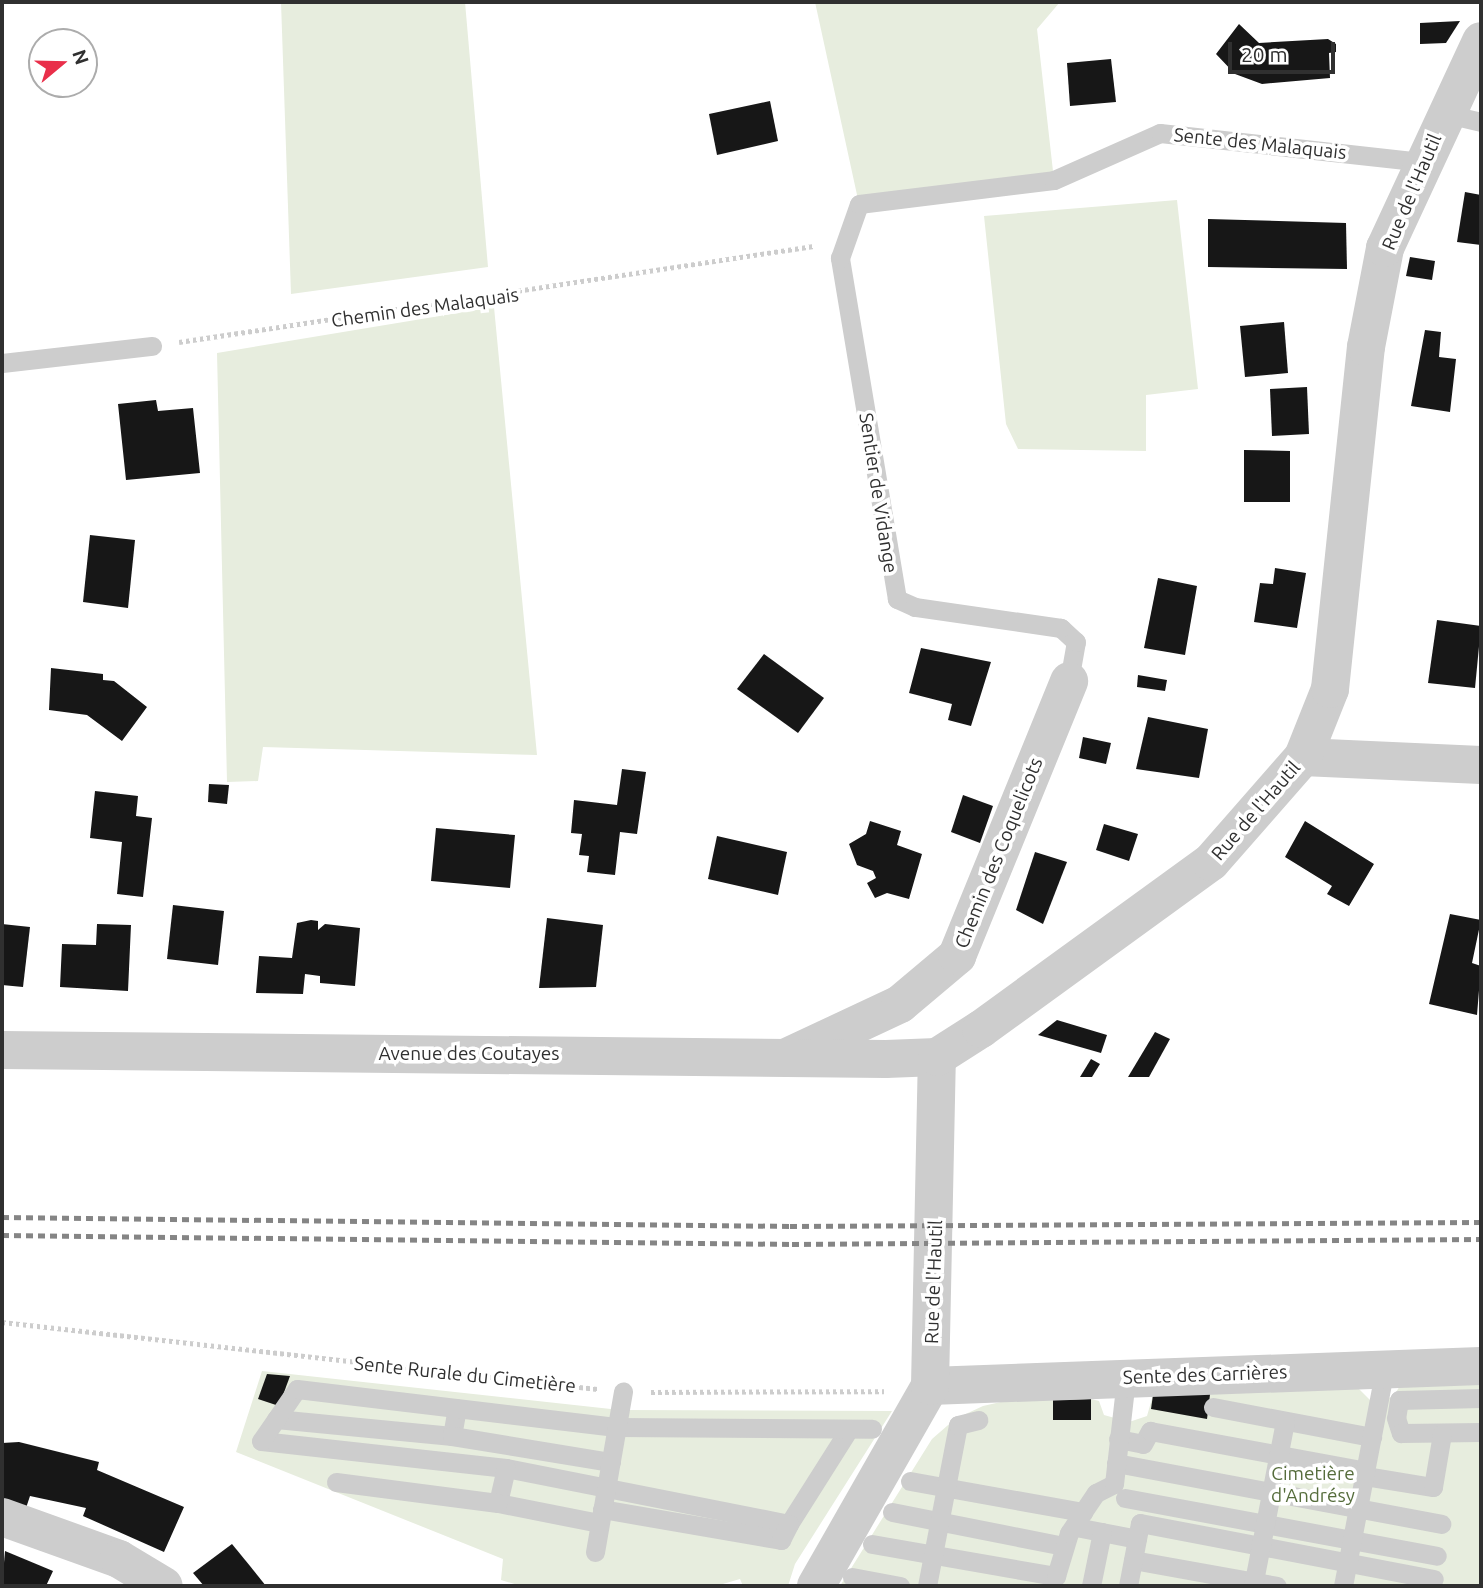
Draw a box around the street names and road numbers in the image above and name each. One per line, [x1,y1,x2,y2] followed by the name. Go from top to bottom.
[1173,124,1347,164] street label: Sente des Malaquais
[1377,130,1447,254] street label: Rue de l'Hautil
[330,284,520,332] street label: Chemin des Malaquais
[854,411,902,575] street label: Sentier de Vidange
[950,754,1048,952] street label: Chemin des Coquelicots
[1207,757,1305,865] street label: Rue de l'Hautil
[378,1043,560,1065] street label: Avenue des Coutayes
[920,1220,948,1344] street label: Rue de l'Hautil
[353,1352,577,1398] street label: Sente Rurale du Cimetière
[1122,1361,1288,1389] street label: Sente des Carrières

